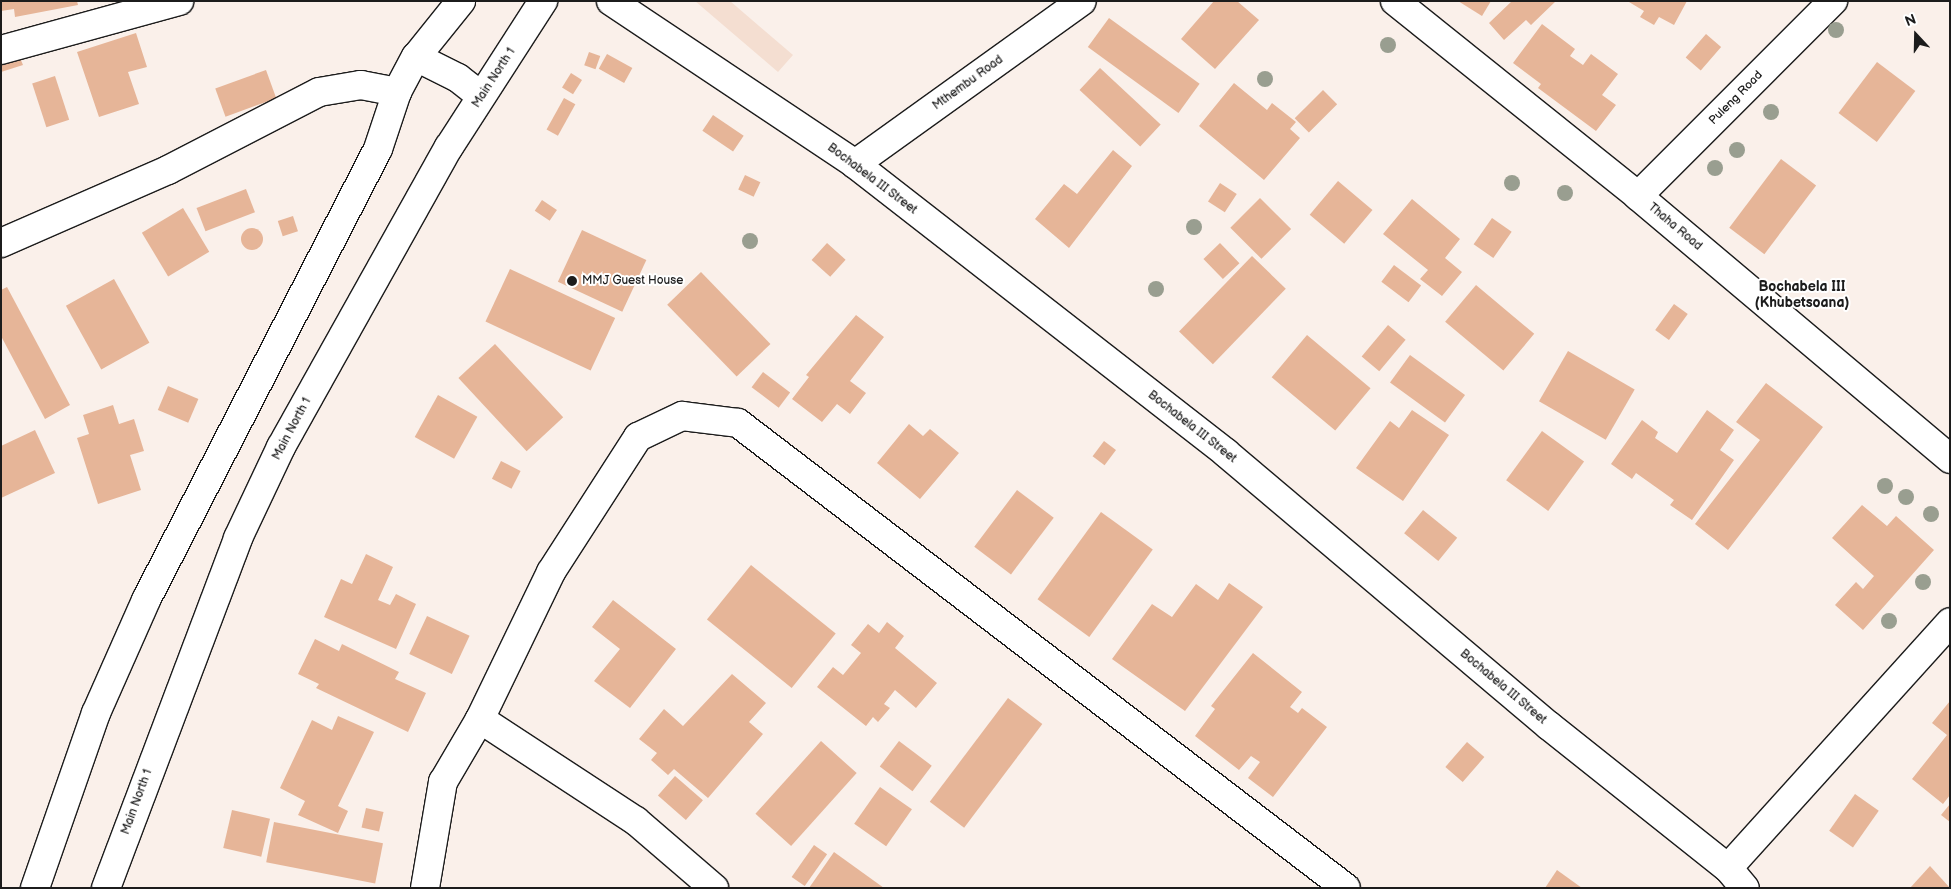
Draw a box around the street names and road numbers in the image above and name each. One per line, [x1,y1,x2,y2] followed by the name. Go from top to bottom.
[469,45,519,111] street label: Main North 1
[930,53,1006,113] street label: Mthembu Road
[1706,68,1766,128] street label: Puleng Road
[824,141,920,217] street label: Bochabela III Street
[1645,200,1705,254] street label: Thaha Road
[1145,388,1239,466] street label: Bochabela III Street
[270,395,314,463] street label: Main North 1
[1457,647,1549,727] street label: Bochabela III Street
[119,767,155,837] street label: Main North 1

